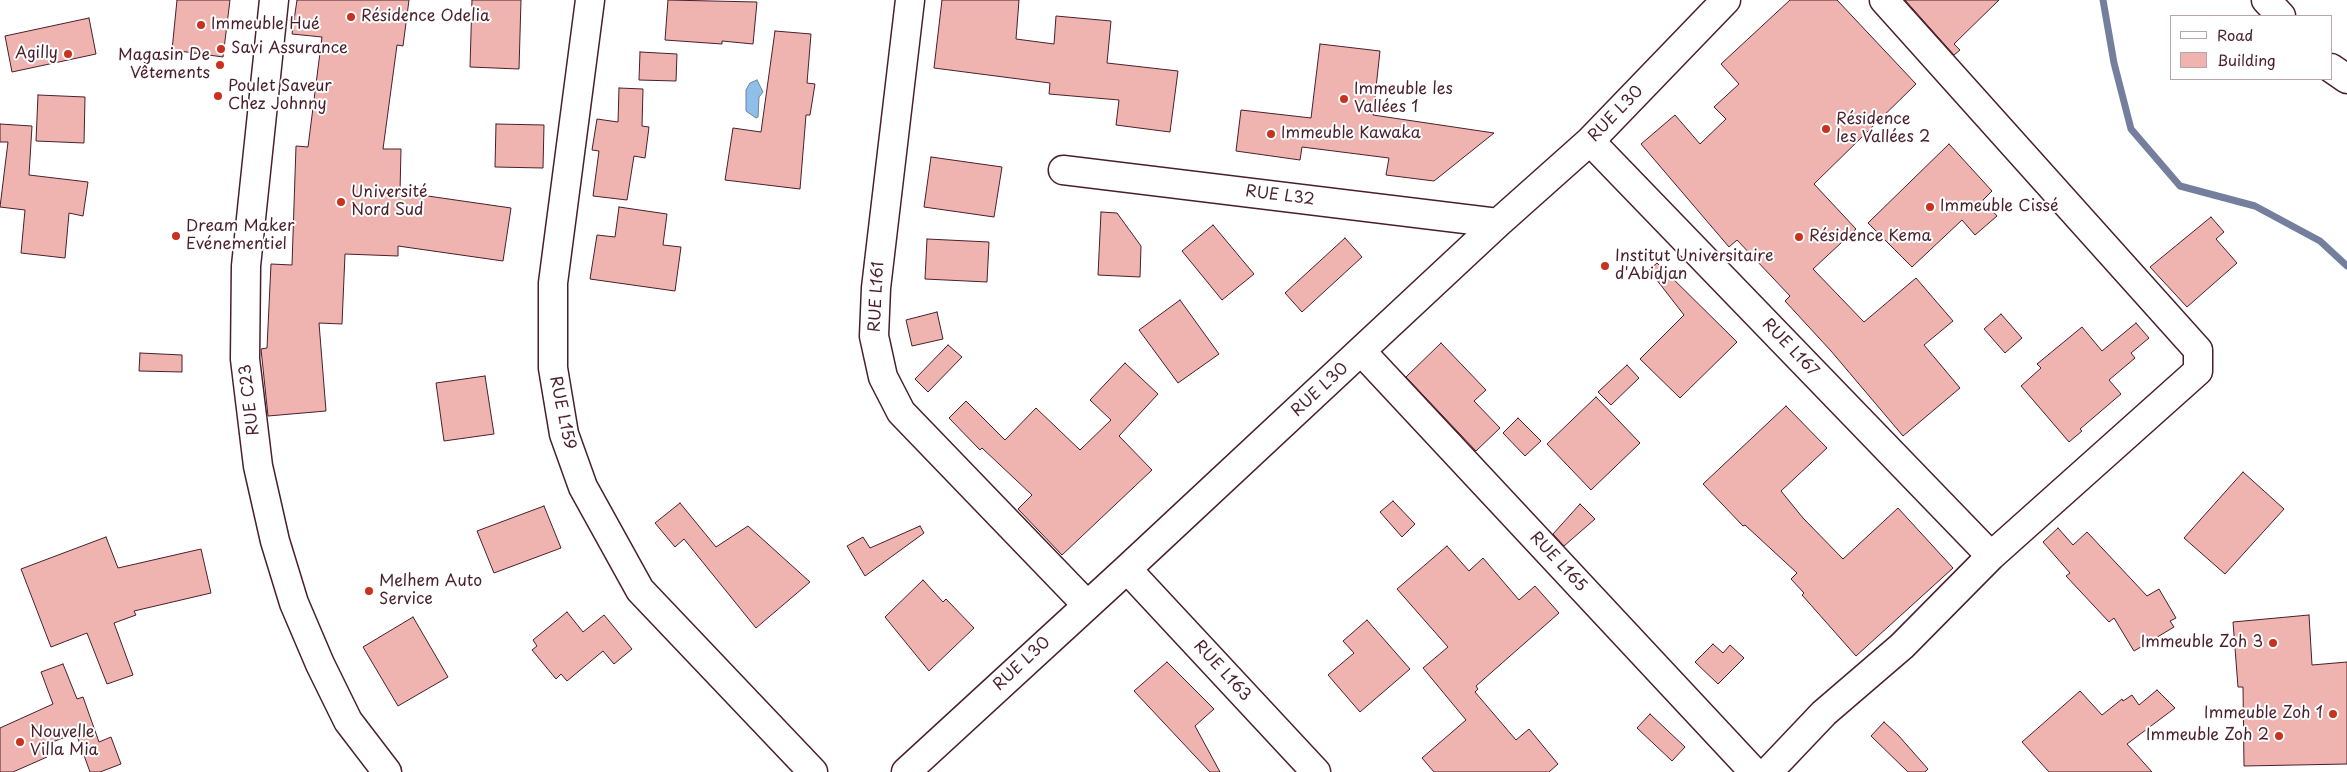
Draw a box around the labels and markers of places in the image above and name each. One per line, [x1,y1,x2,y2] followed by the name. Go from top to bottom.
[361,7,490,27] place label: Résidence Odelia
[345,11,357,23] marker: Résidence Odelia
[211,15,320,35] place label: Immeuble Hué
[195,19,207,31] marker: Immeuble Hué
[231,39,348,59] place label: Savi Assurance
[215,43,227,55] marker: Savi Assurance
[15,44,58,64] place label: Agilly
[118,46,210,84] place label: Magasin De Vêtements
[62,48,74,60] marker: Agilly
[214,59,226,71] marker: Magasin De Vêtements
[228,77,332,115] place label: Poulet Saveur Chez Johnny
[1354,80,1453,118] place label: Immeuble les Vallées 1
[212,90,224,102] marker: Poulet Saveur Chez Johnny
[1338,93,1350,105] marker: Immeuble les Vallées 1
[1836,110,1930,148] place label: Résidence les Vallées 2
[1820,123,1832,135] marker: Résidence les Vallées 2
[1281,124,1421,144] place label: Immeuble Kawaka
[1265,128,1277,140] marker: Immeuble Kawaka
[351,183,427,221] place label: Université Nord Sud
[335,196,347,208] marker: Université Nord Sud
[1940,197,2058,217] place label: Immeuble Cissé
[1924,201,1936,213] marker: Immeuble Cissé
[186,217,294,255] place label: Dream Maker Evénementiel
[1809,227,1931,247] place label: Résidence Kema
[170,230,182,242] marker: Dream Maker Evénementiel
[1793,231,1805,243] marker: Résidence Kema
[1615,247,1773,285] place label: Institut Universitaire d'Abidjan
[1599,260,1611,272] marker: Institut Universitaire d'Abidjan
[379,572,482,610] place label: Melhem Auto Service
[363,585,375,597] marker: Melhem Auto Service
[2141,633,2263,653] place label: Immeuble Zoh 3
[2267,637,2279,649] marker: Immeuble Zoh 3
[2204,704,2323,724] place label: Immeuble Zoh 1
[2327,708,2339,720] marker: Immeuble Zoh 1
[30,723,98,761] place label: Nouvelle Villa Mia
[2146,726,2269,746] place label: Immeuble Zoh 2
[2273,730,2285,742] marker: Immeuble Zoh 2
[14,736,26,748] marker: Nouvelle Villa Mia

